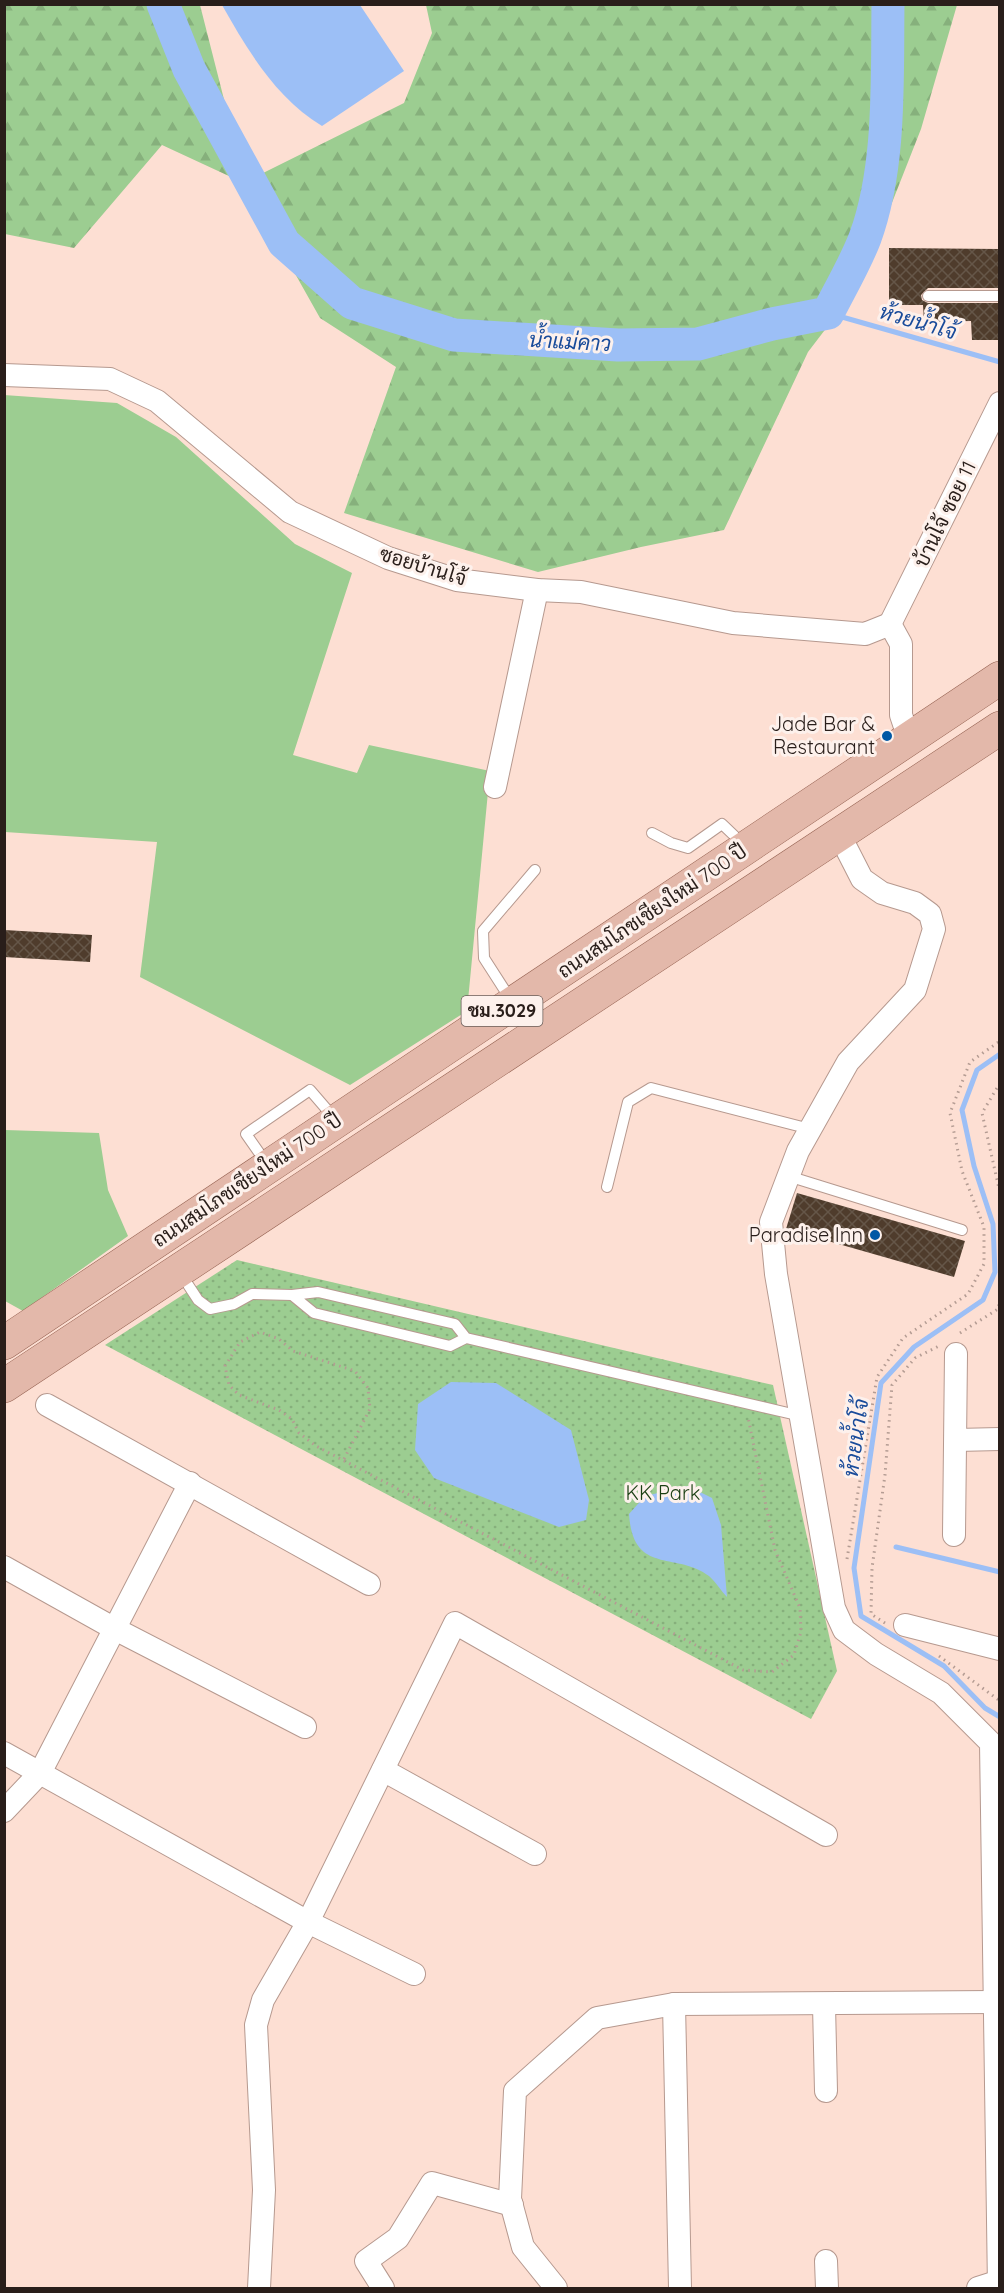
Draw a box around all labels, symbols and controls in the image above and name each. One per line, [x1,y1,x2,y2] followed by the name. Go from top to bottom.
[877,294,965,346] water label: ห้วยน้ำโจ้
[528,322,612,356] water label: น้ำแม่คาว
[908,457,981,571] street label: บ้านโจ้ ซอย 11
[377,540,470,591] street label: ซอยบ้านโจ้
[771,711,875,759] place label: Jade Bar & Restaurant
[880,729,894,743] marker: Jade Bar & Restaurant
[553,838,751,983] street label: ถนนสมโภชเชียงใหม่ 700 ปี
[462,996,542,1026] road number: ชม.3029
[148,1107,346,1252] street label: ถนนสมโภชเชียงใหม่ 700 ปี
[749,1222,863,1247] place label: Paradise Inn
[868,1228,882,1242] marker: Paradise Inn
[833,1392,874,1479] water label: ห้วยน้ำโจ้
[626,1480,700,1505] park label: KK Park

